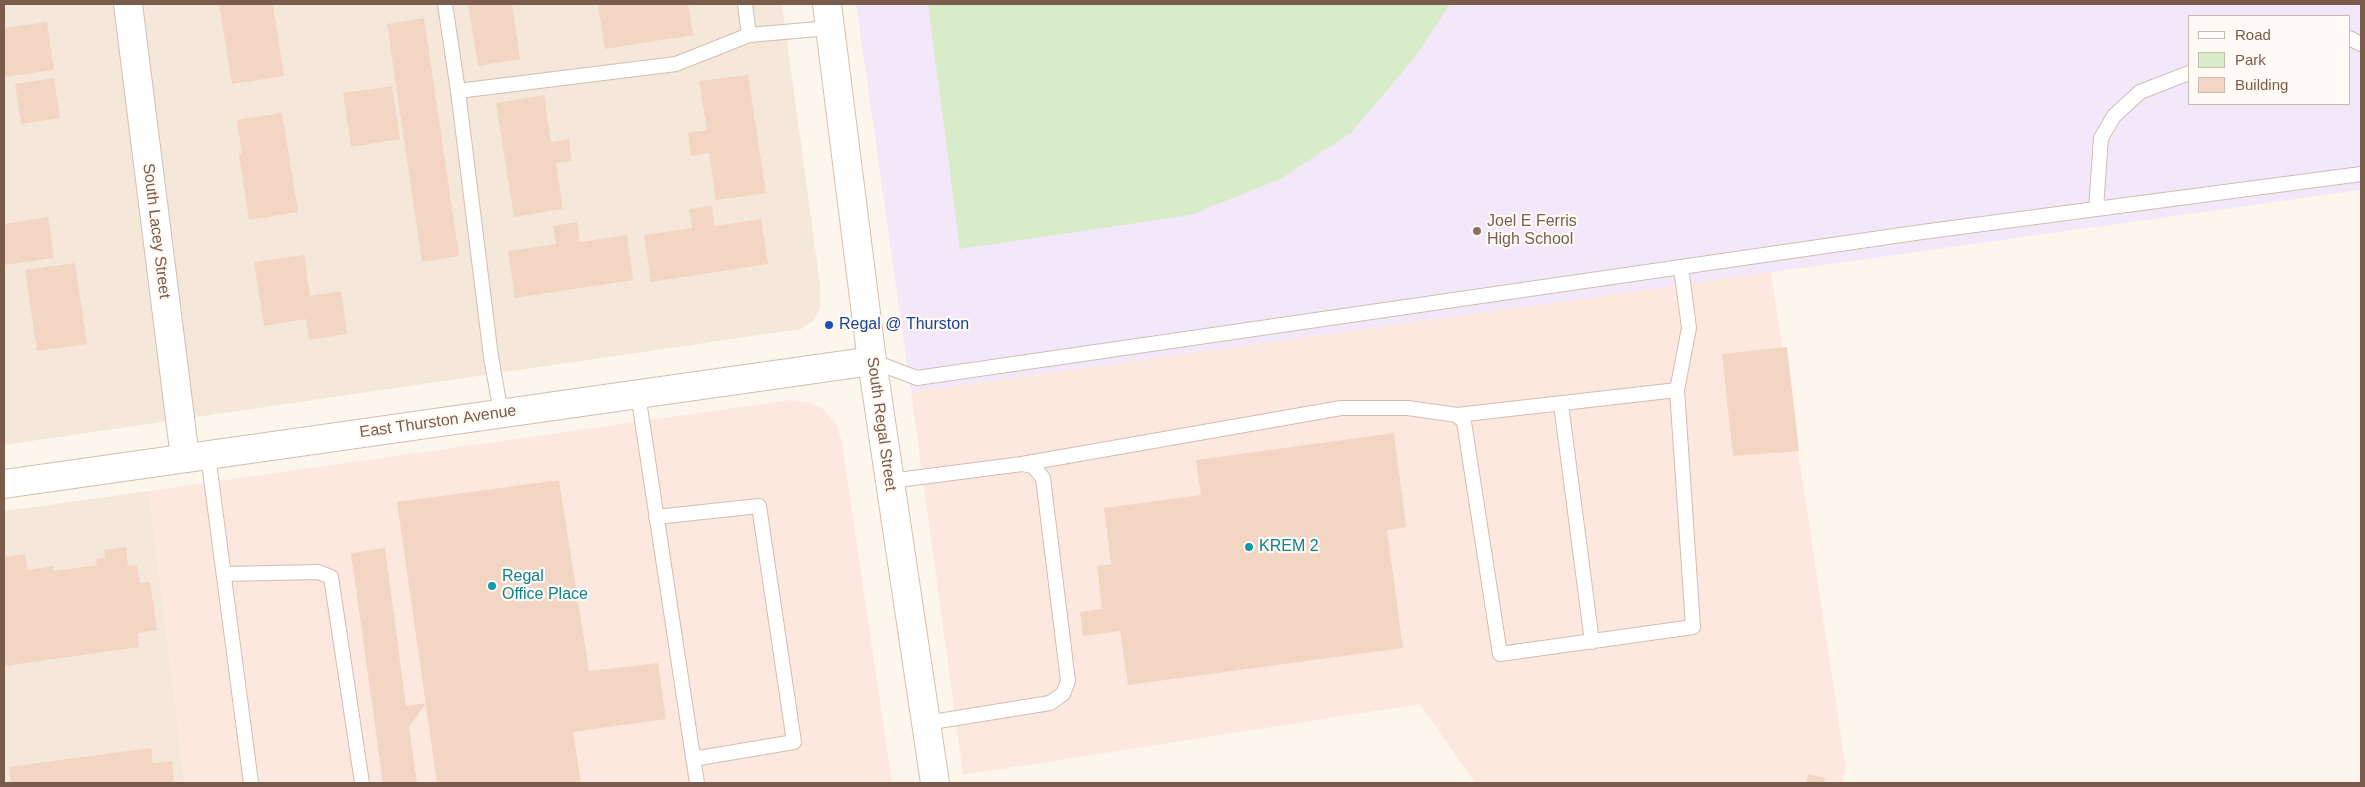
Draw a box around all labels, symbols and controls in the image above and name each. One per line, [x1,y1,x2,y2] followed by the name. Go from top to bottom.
[2188,15,2350,105] legend
[2235,26,2271,43] text: Road
[2235,51,2266,68] text: Park
[2235,76,2288,93] text: Building
[138,162,174,300] street label: South Lacey Street
[1487,212,1577,250] place label: Joel E Ferris High School
[1471,225,1483,237] marker: Joel E Ferris High School
[839,315,969,335] place label: Regal @ Thurston
[823,319,835,331] marker: Regal @ Thurston
[862,356,900,492] street label: South Regal Street
[358,401,518,443] street label: East Thurston Avenue
[1259,537,1319,557] place label: KREM 2
[1243,541,1255,553] marker: KREM 2
[502,567,588,605] place label: Regal Office Place
[486,580,498,592] marker: Regal Office Place

